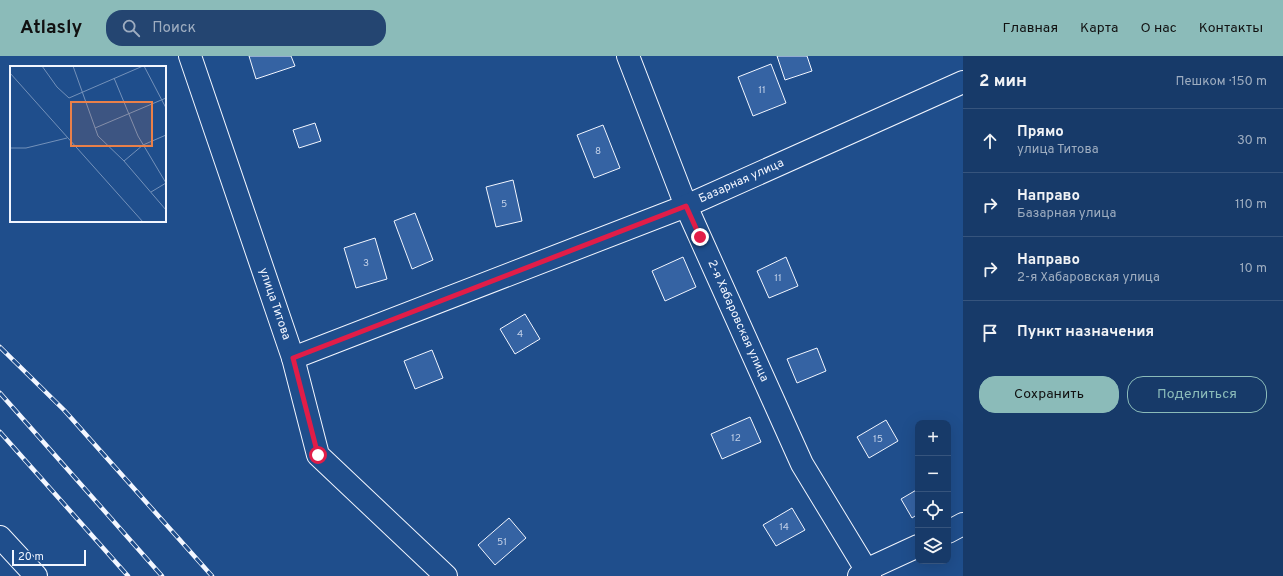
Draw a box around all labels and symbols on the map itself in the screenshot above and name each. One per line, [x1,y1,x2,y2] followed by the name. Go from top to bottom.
[10,66,166,222] inset map
[758,84,766,97] house number: 11
[595,145,601,158] house number: 8
[696,155,786,207] street label: Базарная улица
[501,198,507,211] house number: 5
[691,228,709,246] route end
[363,257,369,270] house number: 3
[703,258,772,385] street label: 2-я Хабаровская улица
[255,266,294,342] street label: улица Титова
[774,272,782,285] house number: 11
[517,328,523,341] house number: 4
[731,432,741,445] house number: 12
[873,433,883,446] house number: 15
[309,446,327,464] route start
[779,521,789,534] house number: 14
[497,536,507,549] house number: 51
[12,548,86,567] scale bar

